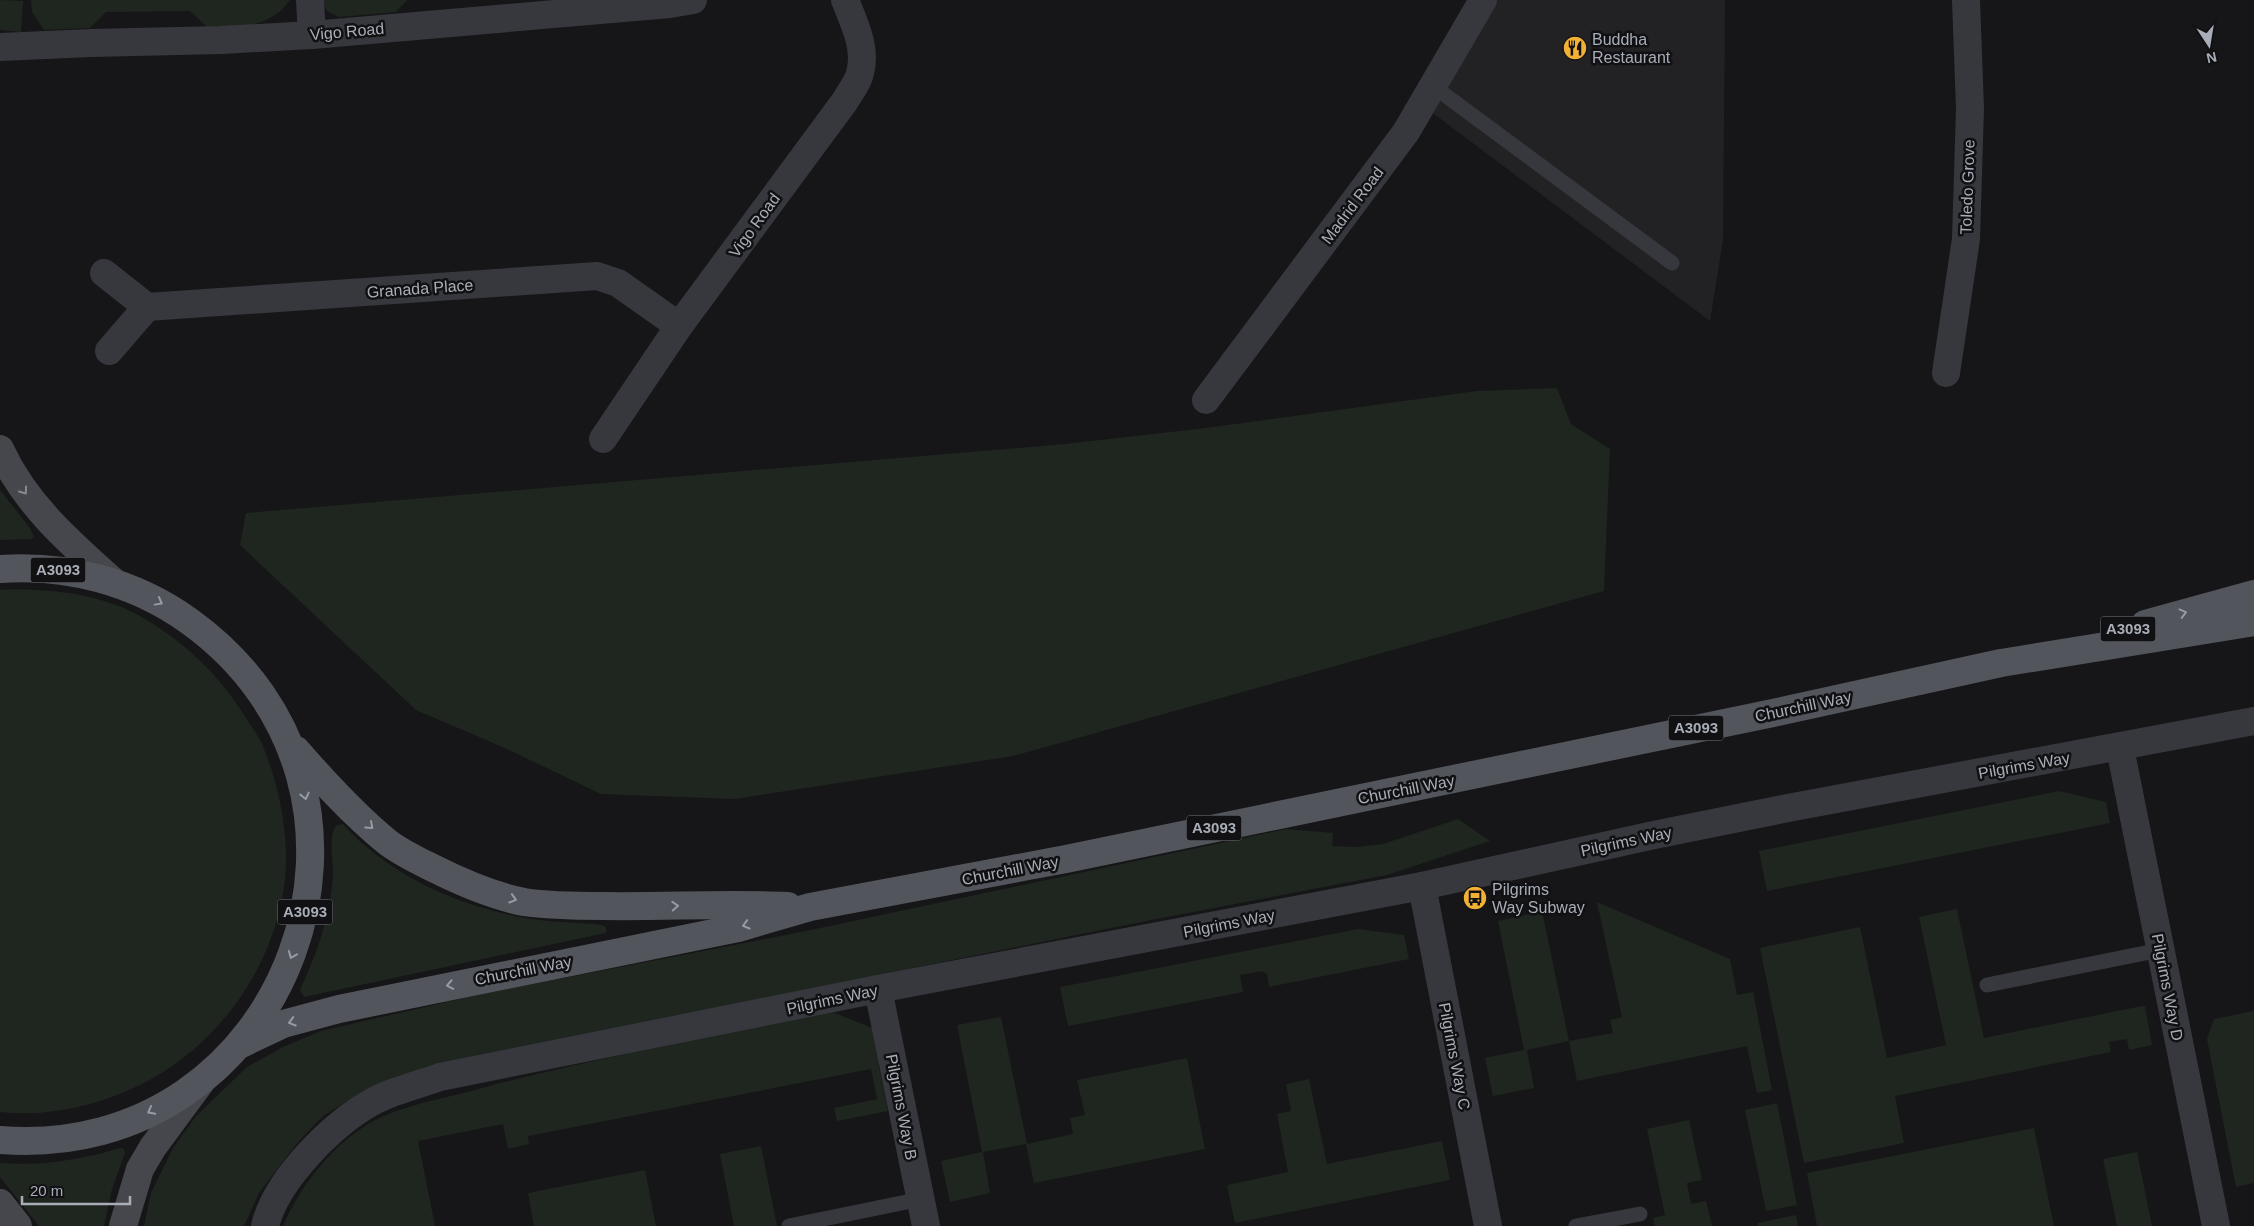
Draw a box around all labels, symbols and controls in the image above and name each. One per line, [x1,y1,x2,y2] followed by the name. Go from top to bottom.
[309,20,385,43] street label: Vigo Road
[2184,20,2234,70] north arrow
[1592,31,1671,66] place label: Buddha Restaurant
[1562,35,1588,61] restaurant icon: Buddha Restaurant
[2205,49,2218,67] text: N
[1957,139,1978,235] street label: Toledo Grove
[1318,164,1387,247] street label: Madrid Road
[726,190,783,260] street label: Vigo Road
[366,276,474,301] street label: Granada Place
[18,485,27,495] one-way arrow
[30,558,86,582] road number: A3093
[154,596,163,606] one-way arrow
[2179,609,2187,619] one-way arrow
[2100,616,2156,642] road number: A3093
[1753,688,1853,725] street label: Churchill Way
[1668,716,1724,740] road number: A3093
[1977,749,2071,782] street label: Pilgrims Way
[1356,772,1456,807] street label: Churchill Way
[299,791,310,800] one-way arrow
[1186,816,1242,840] road number: A3093
[364,820,373,829] one-way arrow
[1579,824,1673,859] street label: Pilgrims Way
[960,853,1060,888] street label: Churchill Way
[1492,881,1585,916] place label: Pilgrims Way Subway
[1462,885,1488,911] bus stop icon: Pilgrims Way Subway
[509,893,517,903] one-way arrow
[278,900,332,924] road number: A3093
[672,901,680,911] one-way arrow
[1182,906,1276,941] street label: Pilgrims Way
[743,920,751,930] one-way arrow
[2149,932,2186,1042] street label: Pilgrims Way D
[288,951,298,959] one-way arrow
[473,953,573,988] street label: Churchill Way
[445,979,454,989] one-way arrow
[785,982,879,1017] street label: Pilgrims Way
[1436,1001,1473,1111] street label: Pilgrims Way C
[288,1016,296,1026] one-way arrow
[883,1053,920,1162] street label: Pilgrims Way B
[148,1105,157,1115] one-way arrow
[22,1174,130,1206] scale bar
[30,1182,63,1199] text: 20 m

